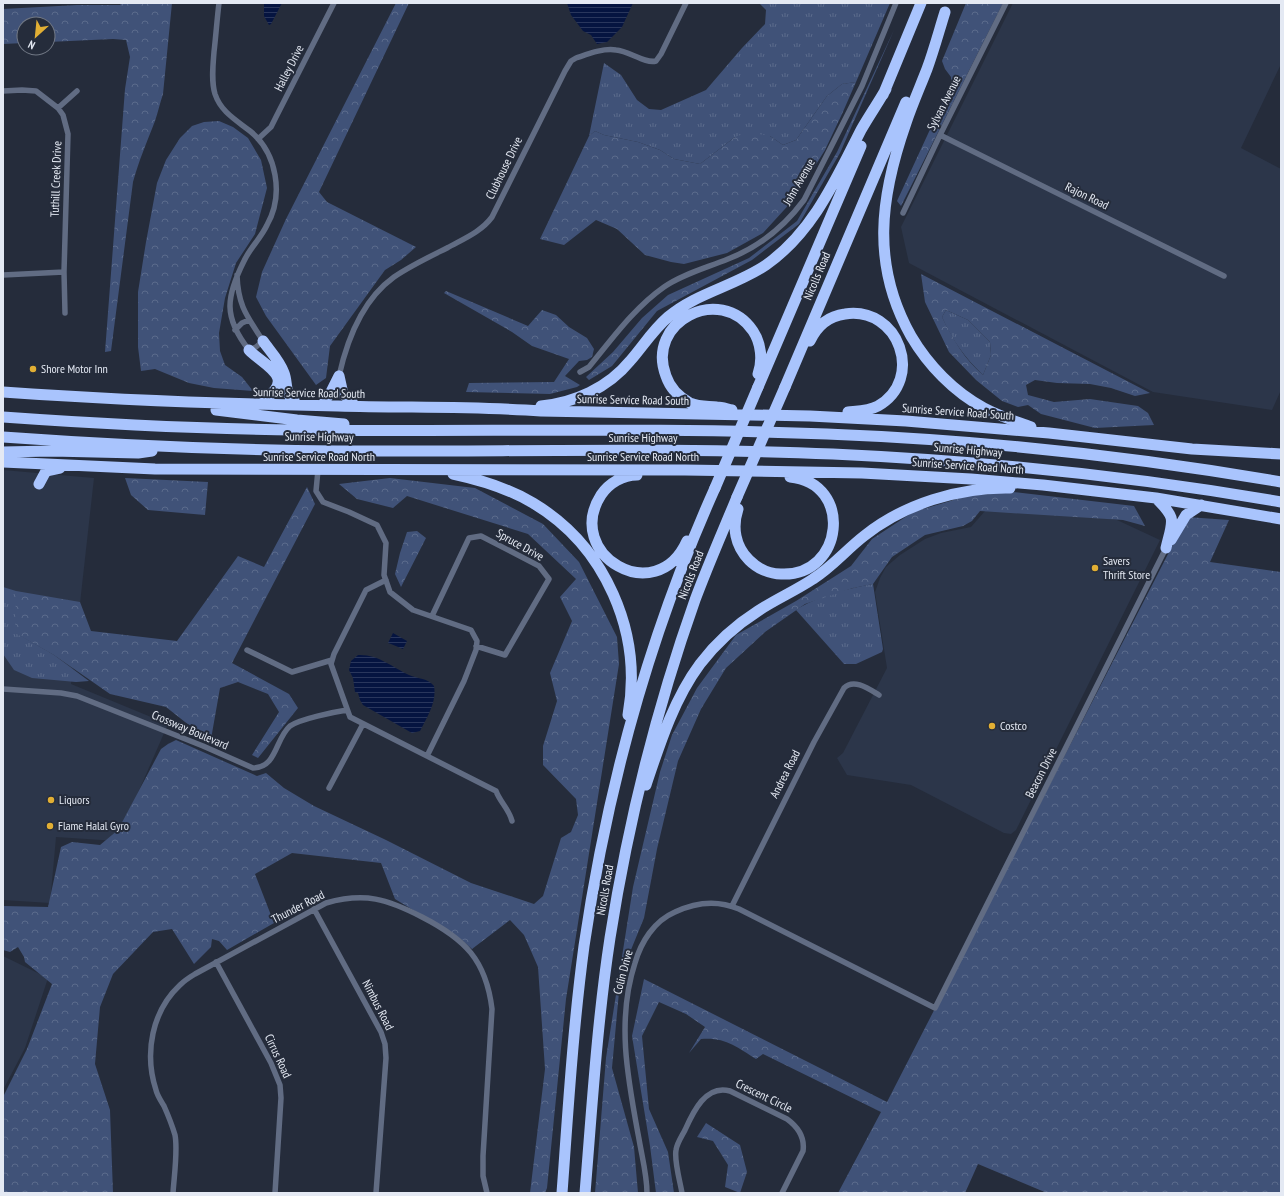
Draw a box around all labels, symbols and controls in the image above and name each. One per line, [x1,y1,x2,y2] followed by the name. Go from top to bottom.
[16,16,56,56] north arrow
[26,37,37,52] text: N
[271,42,307,93] street label: Halley Drive
[923,73,964,133] street label: Sylvan Avenue
[482,134,525,202] street label: Clubhouse Drive
[47,141,64,217] street label: Tuthill Creek Drive
[779,156,818,209] street label: John Avenue
[1063,179,1111,213] street label: Rajon Road
[800,249,833,302] street label: Nicolls Road
[41,361,108,376] place label: Shore Motor Inn
[28,364,38,374] marker: Shore Motor Inn
[253,384,365,401] street label: Sunrise Service Road South
[577,391,689,408] street label: Sunrise Service Road South
[901,400,1015,423] street label: Sunrise Service Road South
[284,428,354,445] street label: Sunrise Highway
[609,430,678,445] street label: Sunrise Highway
[933,439,1004,460] street label: Sunrise Highway
[263,449,375,464] street label: Sunrise Service Road North
[587,449,699,464] street label: Sunrise Service Road North
[912,454,1024,477] street label: Sunrise Service Road North
[494,525,547,564] street label: Spruce Drive
[674,548,707,601] street label: Nicolls Road
[1103,553,1150,582] place label: Savers Thrift Store
[1090,563,1100,573] marker: Savers Thrift Store
[150,707,231,752] street label: Crossway Boulevard
[1000,718,1027,733] place label: Costco
[987,721,997,731] marker: Costco
[1022,745,1060,800] street label: Beacon Drive
[766,747,803,800] street label: Andrea Road
[59,792,90,807] place label: Liquors
[46,795,56,805] marker: Liquors
[58,818,129,833] place label: Flame Halal Gyro
[45,821,55,831] marker: Flame Halal Gyro
[593,864,616,916] street label: Nicolls Road
[269,887,327,926] street label: Thunder Road
[609,948,636,996] street label: Colin Drive
[359,977,397,1032] street label: Nimbus Road
[262,1031,295,1080] street label: Cirrus Road
[733,1075,795,1116] street label: Crescent Circle

